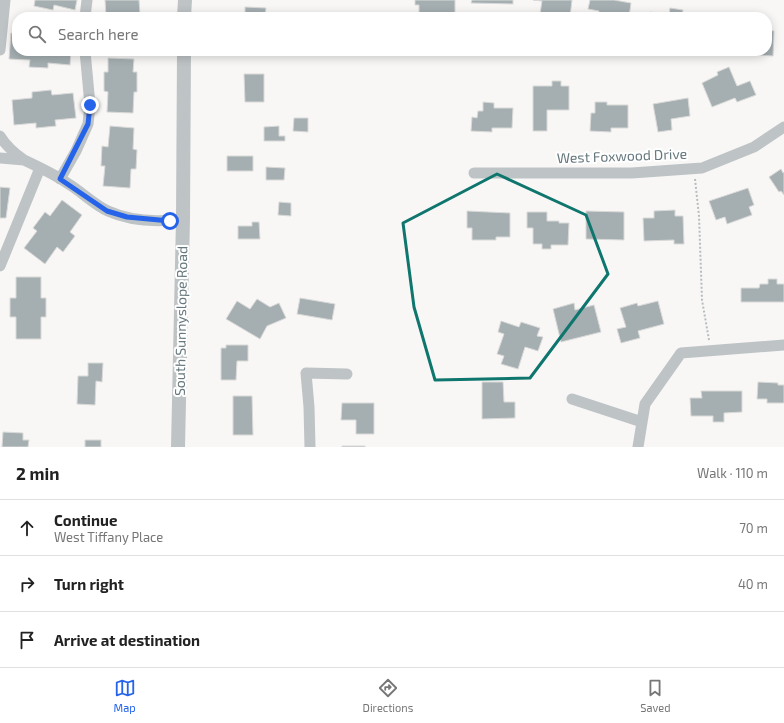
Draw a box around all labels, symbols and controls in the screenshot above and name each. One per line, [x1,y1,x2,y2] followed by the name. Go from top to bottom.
[12,12,772,56] search box
[26,23,48,45] icon: search
[58,25,139,43] text: Search here
[81,96,99,114] route end
[557,145,687,166] street label: West Foxwood Drive
[161,212,179,230] route start
[171,246,190,396] street label: South Sunnyslope Road
[16,463,59,483] text: 2 min
[697,465,768,481] text: Walk · 110 m
[54,511,117,529] text: Continue
[16,517,38,539] icon: ahead
[739,520,768,536] text: 70 m
[54,529,163,545] text: West Tiffany Place
[16,573,38,595] icon: right
[54,575,124,593] text: Turn right
[738,576,768,592] text: 40 m
[16,629,38,651] icon: arrive
[54,631,200,649] text: Arrive at destination
[114,677,136,714] tab: Map
[363,677,413,714] tab: Directions
[640,677,671,714] tab: Saved

